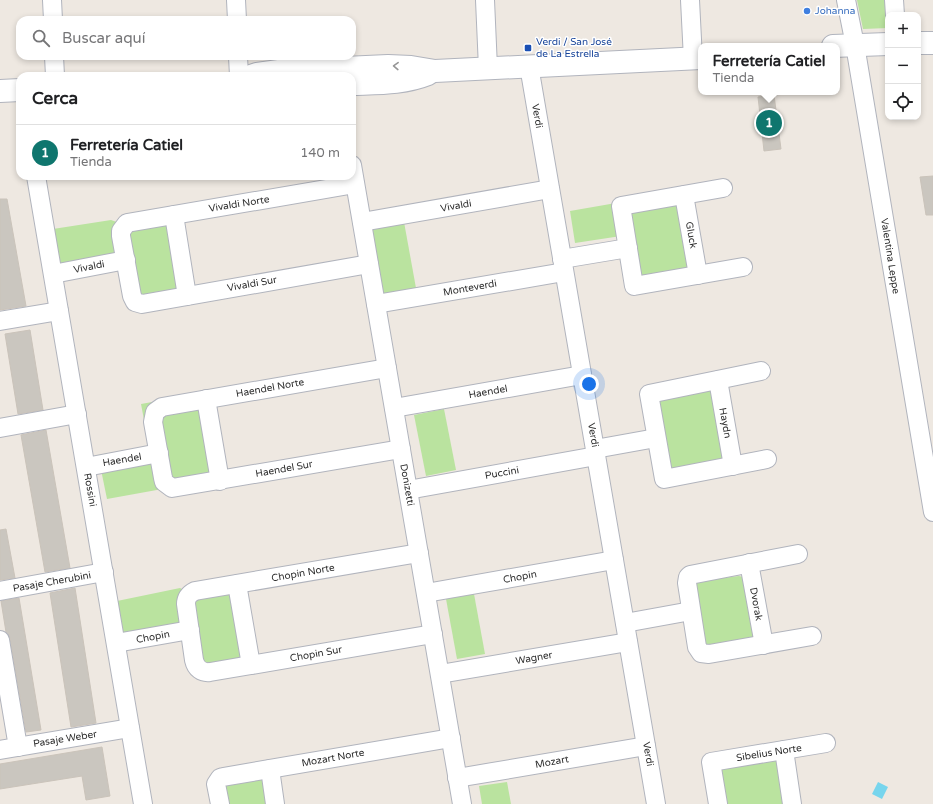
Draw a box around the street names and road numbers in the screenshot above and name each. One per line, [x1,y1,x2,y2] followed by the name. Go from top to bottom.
[529,103,545,129] street label: Verdi
[208,193,271,215] street label: Vivaldi Norte
[439,197,473,215] street label: Vivaldi
[878,217,902,295] street label: Valentina Leppe
[683,221,699,250] street label: Gluck
[72,258,106,276] street label: Vivaldi
[226,274,278,294] street label: Vivaldi Sur
[442,277,498,299] street label: Monteverdi
[235,376,305,400] street label: Haendel Norte
[468,383,508,401] street label: Haendel
[716,407,734,439] street label: Haydn
[585,422,601,448] street label: Verdi
[102,451,142,469] street label: Haendel
[254,458,314,480] street label: Haendel Sur
[397,463,417,507] street label: Donizetti
[484,464,520,482] street label: Puccini
[81,472,99,508] street label: Rossini
[271,561,336,584] street label: Chopin Norte
[502,568,538,586] street label: Chopin
[12,569,92,595] street label: Pasaje Cherubini
[747,586,765,622] street label: Dvorak
[135,628,171,646] street label: Chopin
[289,643,343,664] street label: Chopin Sur
[515,649,554,667] street label: Wagner
[32,728,98,750] street label: Pasaje Weber
[640,741,656,767] street label: Verdi
[735,742,803,764] street label: Sibelius Norte
[301,747,366,769] street label: Mozart Norte
[534,753,570,771] street label: Mozart

